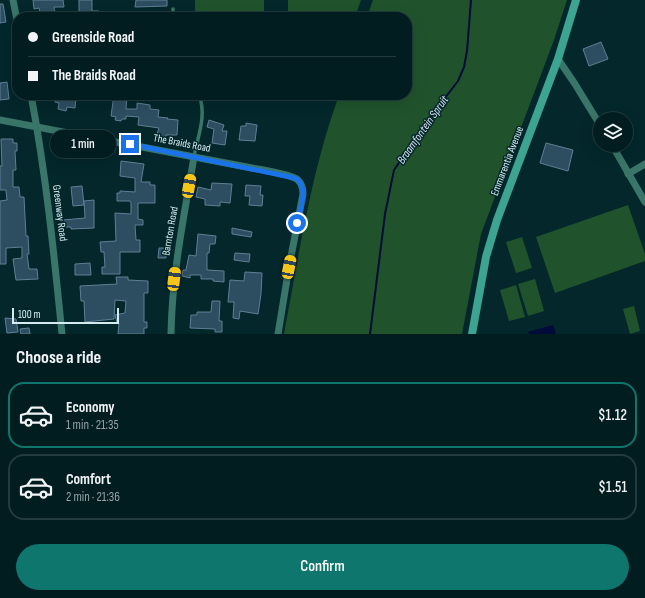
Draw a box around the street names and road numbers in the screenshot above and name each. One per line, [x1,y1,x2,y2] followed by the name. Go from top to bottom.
[488,124,526,198] street label: Emmarentia Avenue
[152,131,212,155] street label: The Braids Road
[50,184,70,242] street label: Greenway Road
[159,205,181,257] street label: Barnton Road

